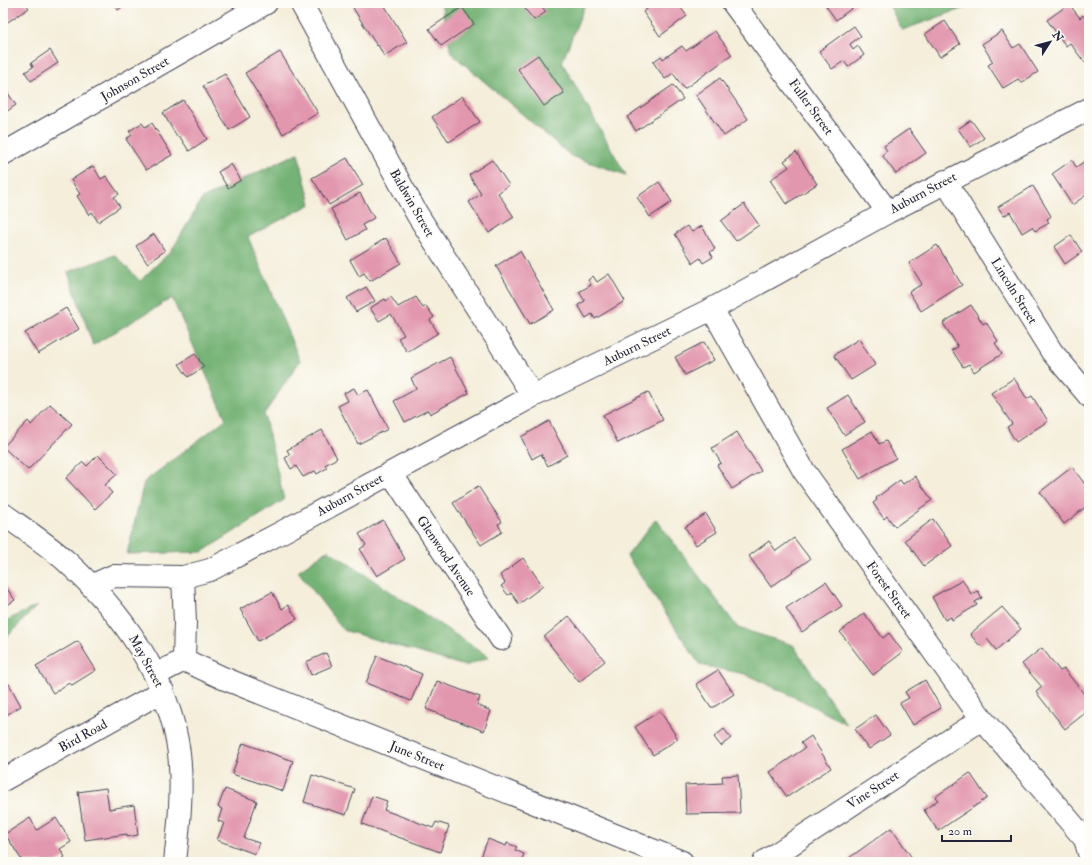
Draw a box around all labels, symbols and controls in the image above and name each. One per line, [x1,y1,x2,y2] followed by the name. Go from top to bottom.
[1030,22,1070,62] north arrow
[1049,28,1067,45] text: N
[97,53,172,105] street label: Johnson Street
[785,76,837,138] street label: Fuller Street
[386,166,438,240] street label: Baldwin Street
[886,169,959,218] street label: Auburn Street
[987,255,1041,327] street label: Lincoln Street
[600,323,674,370] street label: Auburn Street
[313,470,386,520] street label: Auburn Street
[413,513,479,600] street label: Glenwood Avenue
[863,558,915,622] street label: Forest Street
[124,632,167,691] street label: May Street
[56,716,111,756] street label: Bird Road
[386,737,447,774] street label: June Street
[844,767,902,813] street label: Vine Street
[942,817,1011,843] scale bar
[948,824,973,839] text: 20 m

